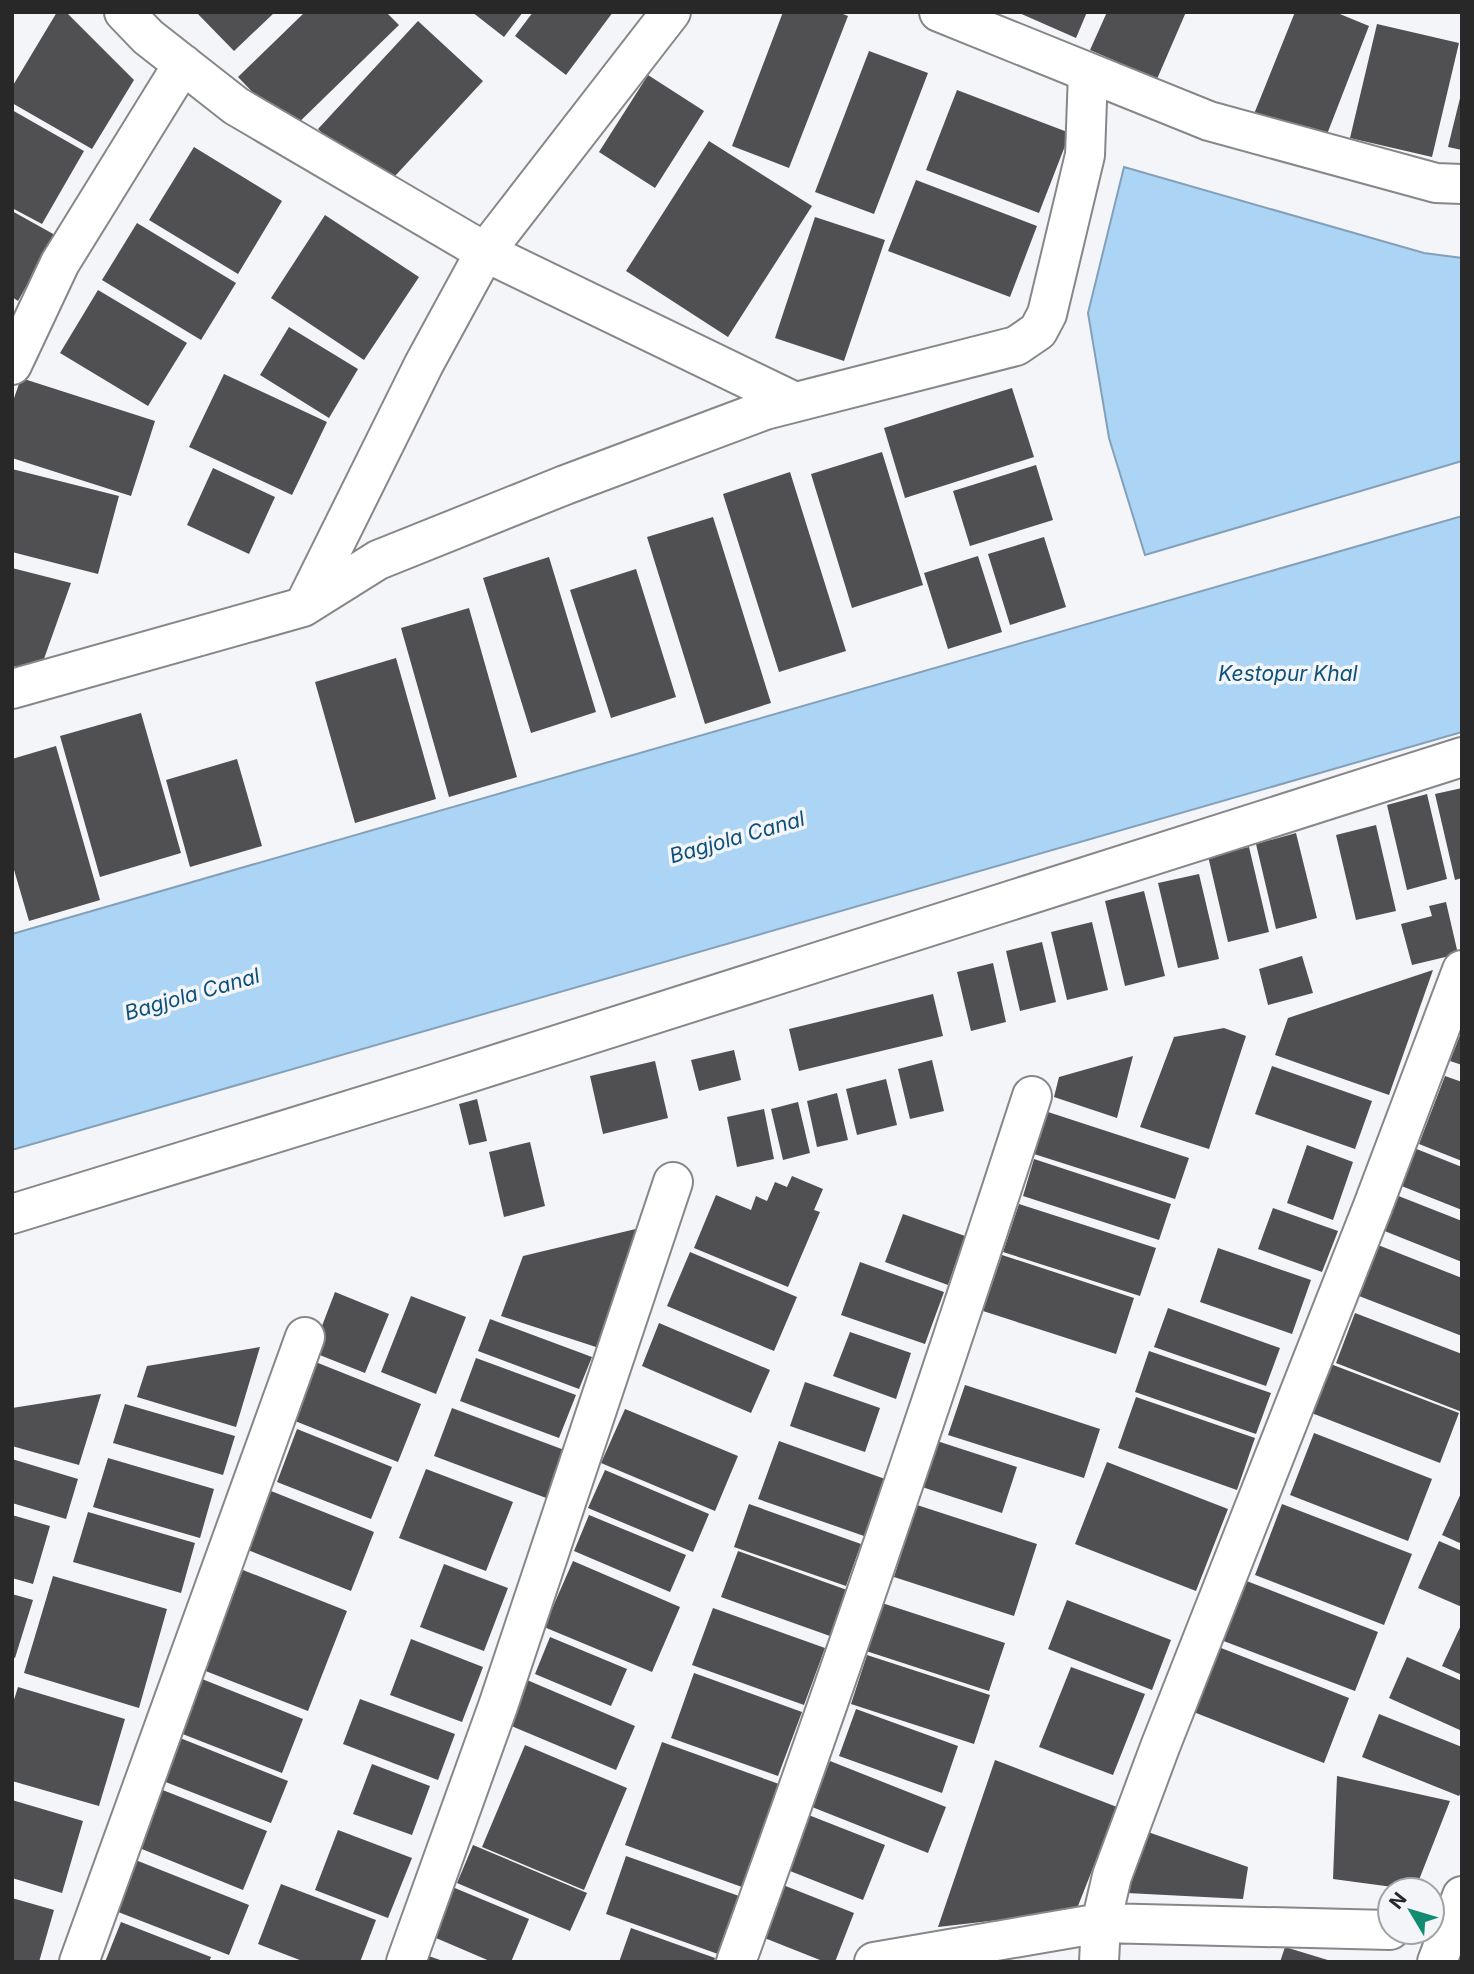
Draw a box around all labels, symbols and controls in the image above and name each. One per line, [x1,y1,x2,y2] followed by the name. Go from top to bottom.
[1218,661,1359,686] water label: Kestopur Khal
[666,805,808,868] water label: Bagjola Canal
[121,962,263,1025] water label: Bagjola Canal
[1376,1876,1446,1946] north arrow
[1384,1888,1412,1914] text: N

